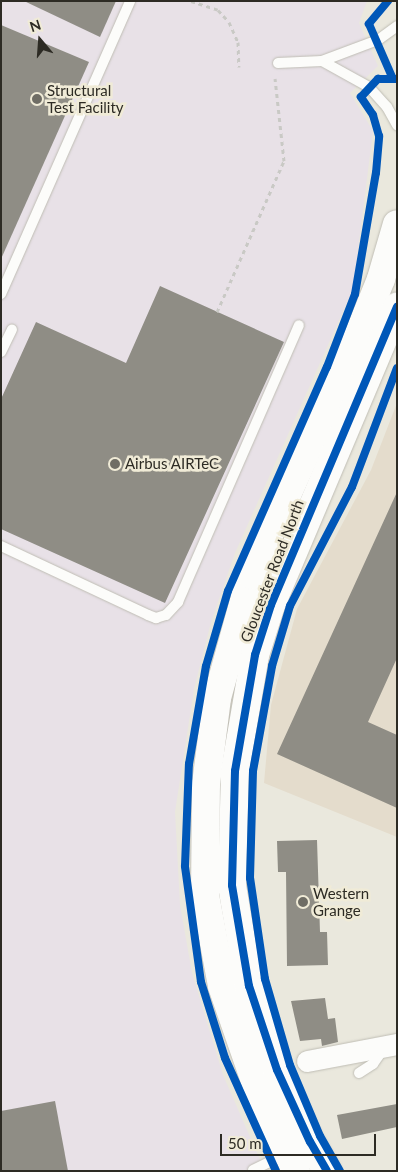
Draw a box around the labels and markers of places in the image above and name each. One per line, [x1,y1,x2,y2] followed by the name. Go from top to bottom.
[47,81,124,116] place label: Structural Test Facility
[31,93,43,105] marker: Structural Test Facility
[125,455,220,473] place label: Airbus AIRTeC
[109,458,121,470] marker: Airbus AIRTeC
[313,884,369,919] place label: Western Grange
[297,896,309,908] marker: Western Grange

